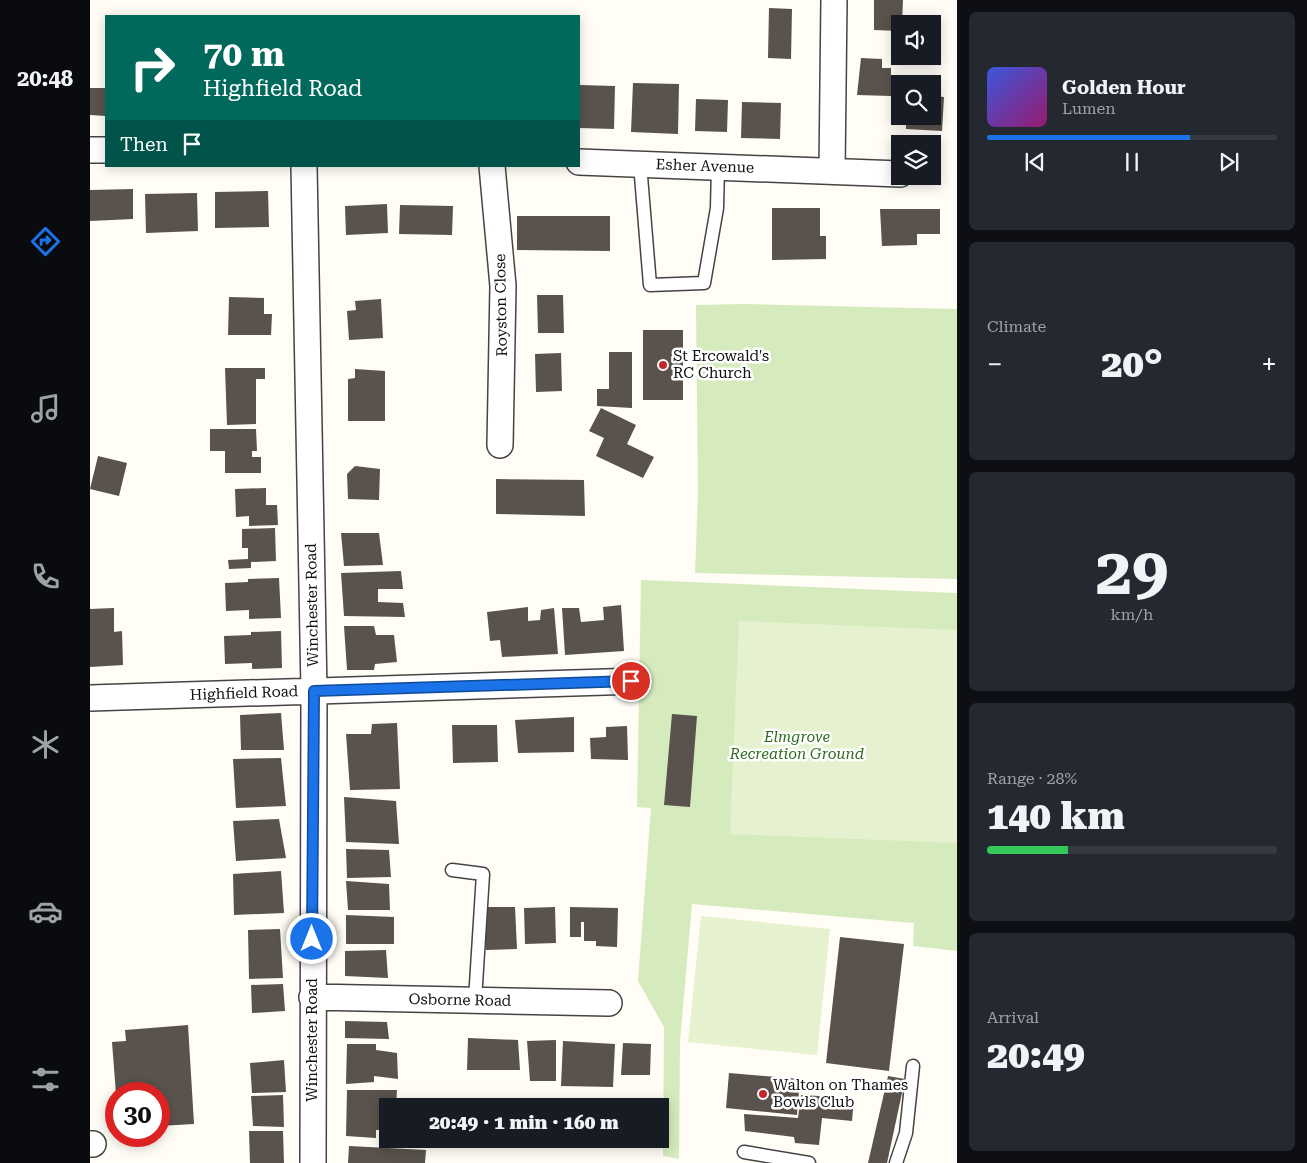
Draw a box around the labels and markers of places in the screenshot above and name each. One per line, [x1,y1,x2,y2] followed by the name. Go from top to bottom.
[673,347,769,382] place label: St Ercowald's RC Church
[657,359,669,371] marker: St Ercowald's RC Church
[610,660,652,702] pin
[773,1076,908,1111] place label: Walton on Thames Bowls Club
[757,1088,769,1100] marker: Walton on Thames Bowls Club

